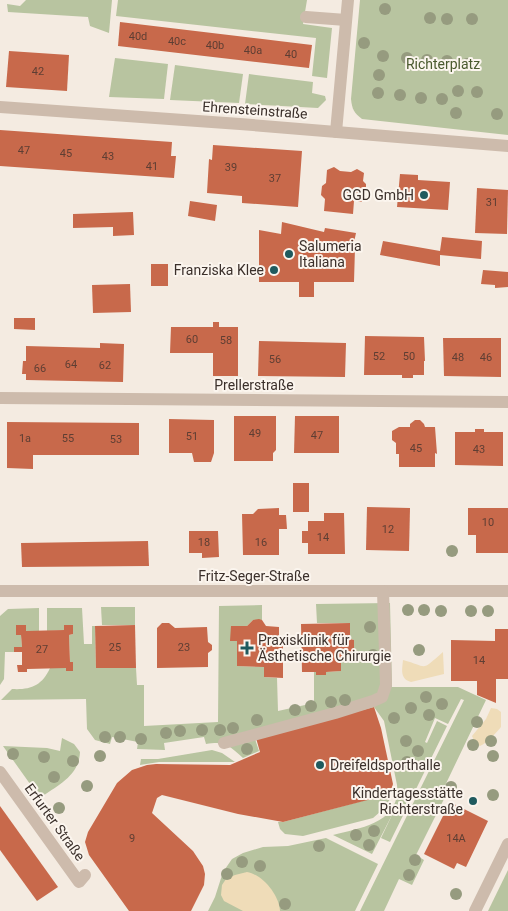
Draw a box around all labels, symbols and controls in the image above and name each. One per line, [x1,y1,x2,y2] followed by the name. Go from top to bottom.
[129,30,147,43] house number: 40d
[168,35,186,48] house number: 40c
[206,39,224,52] house number: 40b
[244,44,262,57] house number: 40a
[285,48,297,61] house number: 40
[406,56,480,72] park label: Richterplatz
[32,65,44,78] house number: 42
[202,98,308,122] street label: Ehrensteinstraße
[18,144,30,157] house number: 47
[60,147,72,160] house number: 45
[102,150,114,163] house number: 43
[146,160,158,173] house number: 41
[225,161,237,174] house number: 39
[269,172,281,185] house number: 37
[343,187,414,203] place label: GGD GmbH
[418,189,430,201] marker: GGD GmbH
[486,196,498,209] house number: 31
[299,238,362,270] place label: Salumeria Italiana
[283,248,295,260] marker: Salumeria Italiana
[174,262,264,278] place label: Franziska Klee
[268,264,280,276] marker: Franziska Klee
[186,333,198,346] house number: 60
[220,334,232,347] house number: 58
[373,350,385,363] house number: 52
[403,350,415,363] house number: 50
[452,351,464,364] house number: 48
[480,351,492,364] house number: 46
[269,353,281,366] house number: 56
[65,358,77,371] house number: 64
[99,359,111,372] house number: 62
[34,362,46,375] house number: 66
[214,377,294,393] street label: Prellerstraße
[249,427,261,440] house number: 49
[311,429,323,442] house number: 47
[186,430,198,443] house number: 51
[19,432,31,445] house number: 1a
[62,432,74,445] house number: 55
[110,433,122,446] house number: 53
[410,442,422,455] house number: 45
[473,443,485,456] house number: 43
[482,516,494,529] house number: 10
[382,523,394,536] house number: 12
[317,531,329,544] house number: 14
[198,536,210,549] house number: 18
[255,536,267,549] house number: 16
[198,568,310,584] street label: Fritz-Seger-Straße
[258,632,391,664] place label: Praxisklinik für Ästhetische Chirurgie
[109,641,121,654] house number: 25
[178,641,190,654] house number: 23
[240,641,254,655] marker: Praxisklinik für Ästhetische Chirurgie
[36,643,48,656] house number: 27
[473,654,485,667] house number: 14
[330,757,440,773] place label: Dreifeldsporthalle
[314,759,326,771] marker: Dreifeldsporthalle
[22,780,88,864] street label: Erfurter Straße
[352,785,463,817] place label: Kindertagesstätte Richterstraße
[467,795,479,807] marker: Kindertagesstätte Richterstraße
[129,832,135,845] house number: 9
[446,832,467,845] house number: 14A

